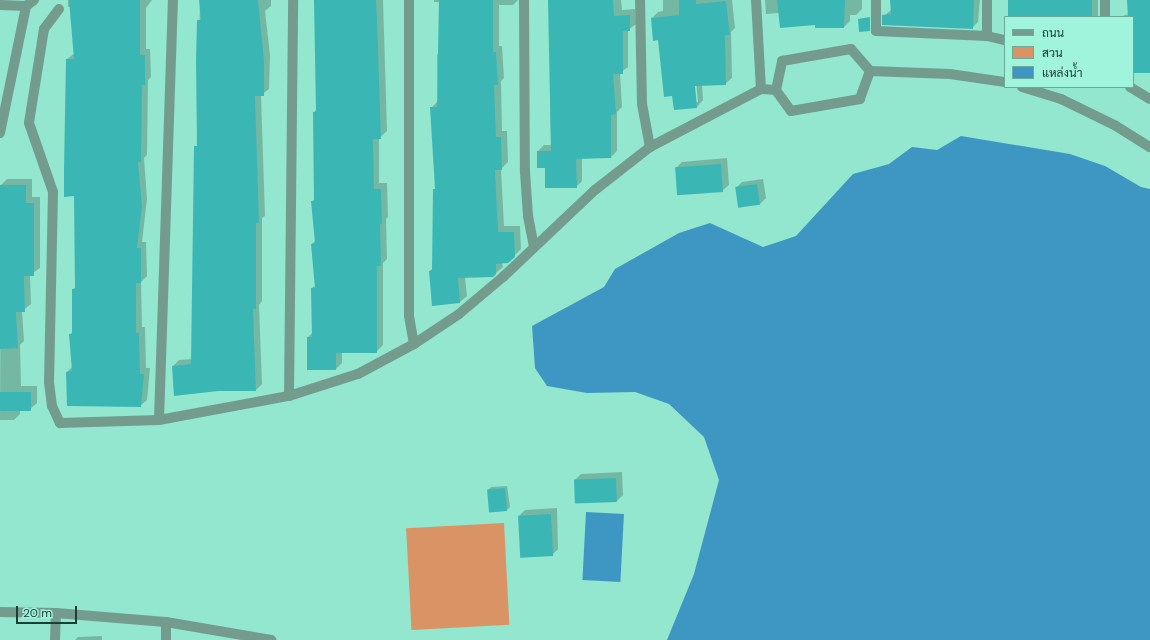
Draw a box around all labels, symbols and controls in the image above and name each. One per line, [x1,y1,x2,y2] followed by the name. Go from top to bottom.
[1004,16,1134,88] legend
[1042,25,1064,41] text: ถนน
[1042,45,1063,61] text: สวน
[1042,65,1082,81] text: แหล่งน้ำ
[18,598,79,624] scale bar
[23,605,52,621] text: 20 m

